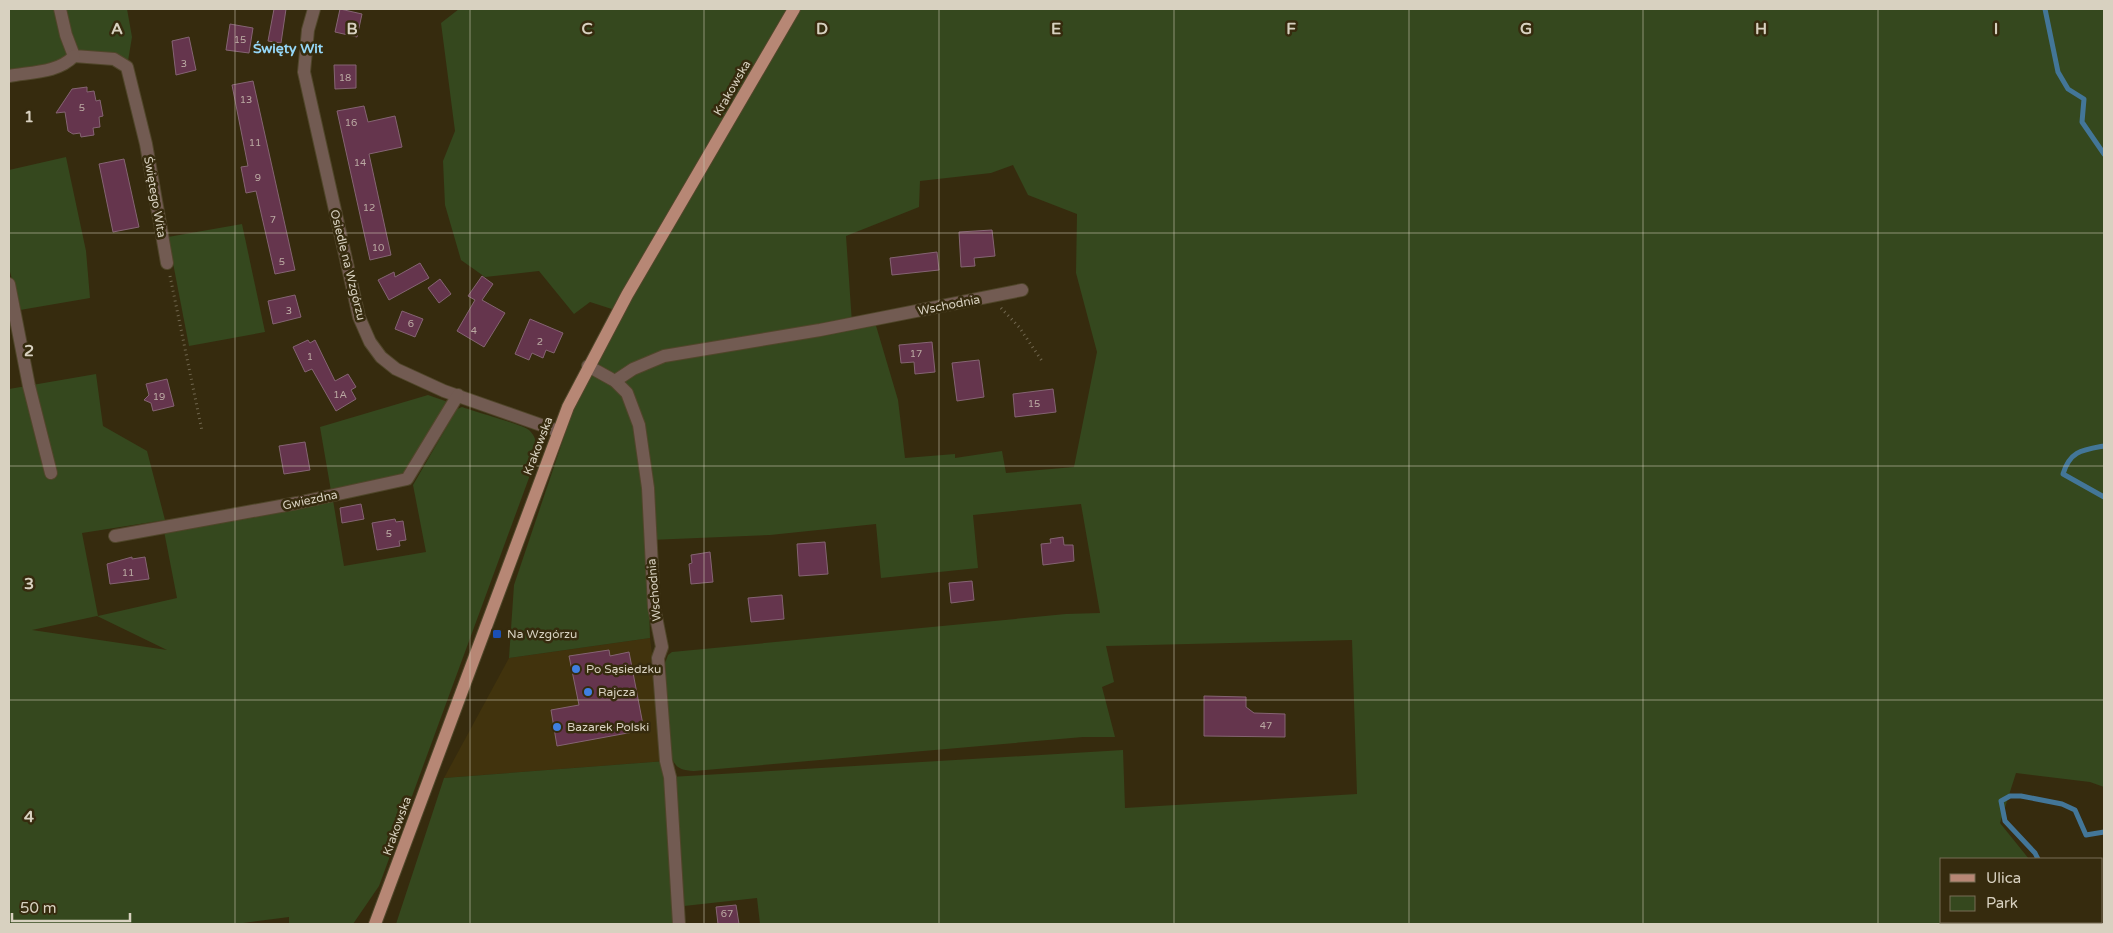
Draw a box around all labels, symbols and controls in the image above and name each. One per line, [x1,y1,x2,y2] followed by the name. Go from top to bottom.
[111,19,123,39] text: A
[346,19,358,39] text: B
[581,19,593,39] text: C
[816,19,828,39] text: D
[1051,19,1061,39] text: E
[1286,19,1296,39] text: F
[1520,19,1532,39] text: G
[1755,19,1767,39] text: H
[1994,19,1998,39] text: I
[234,34,246,46] house number: 15
[253,40,324,57] district label: Święty Wit
[181,58,187,70] house number: 3
[711,58,753,118] street label: Krakowska
[339,72,351,84] house number: 18
[240,94,252,106] house number: 13
[79,102,85,114] house number: 5
[24,107,34,127] text: 1
[345,117,357,129] house number: 16
[249,137,261,149] house number: 11
[141,155,169,239] street label: Świętego Wita
[354,157,366,169] house number: 14
[255,172,261,184] house number: 9
[363,202,375,214] house number: 12
[327,208,369,322] street label: Osiedle na Wzgórzu
[270,214,276,226] house number: 7
[372,242,384,254] house number: 10
[279,256,285,268] house number: 5
[917,292,981,318] street label: Wschodnia
[286,305,292,317] house number: 3
[408,318,414,330] house number: 6
[471,325,477,337] house number: 4
[537,336,543,348] house number: 2
[24,341,34,361] text: 2
[910,348,922,360] house number: 17
[307,351,313,363] house number: 1
[333,389,347,401] house number: 1A
[153,391,165,403] house number: 19
[1028,398,1040,410] house number: 15
[520,415,556,477] street label: Krakowska
[281,487,339,513] street label: Gwiezdna
[386,528,392,540] house number: 5
[644,558,664,622] street label: Wschodnia
[122,567,134,579] house number: 11
[24,574,34,594] text: 3
[507,627,577,641] place label: Na Wzgórzu
[491,628,503,640] marker: Na Wzgórzu
[586,662,661,676] place label: Po Sąsiedzku
[570,663,582,675] marker: Po Sąsiedzku
[598,685,635,699] place label: Rajcza
[582,686,594,698] marker: Rajcza
[567,720,649,734] place label: Bazarek Polski
[1260,720,1272,732] house number: 47
[551,721,563,733] marker: Bazarek Polski
[380,795,414,857] street label: Krakowska
[24,807,34,827] text: 4
[1940,858,2103,923] legend
[1986,869,2021,887] text: Ulica
[12,890,130,922] scale bar
[1986,894,2018,912] text: Park
[20,899,57,917] text: 50 m
[721,908,733,920] house number: 67

